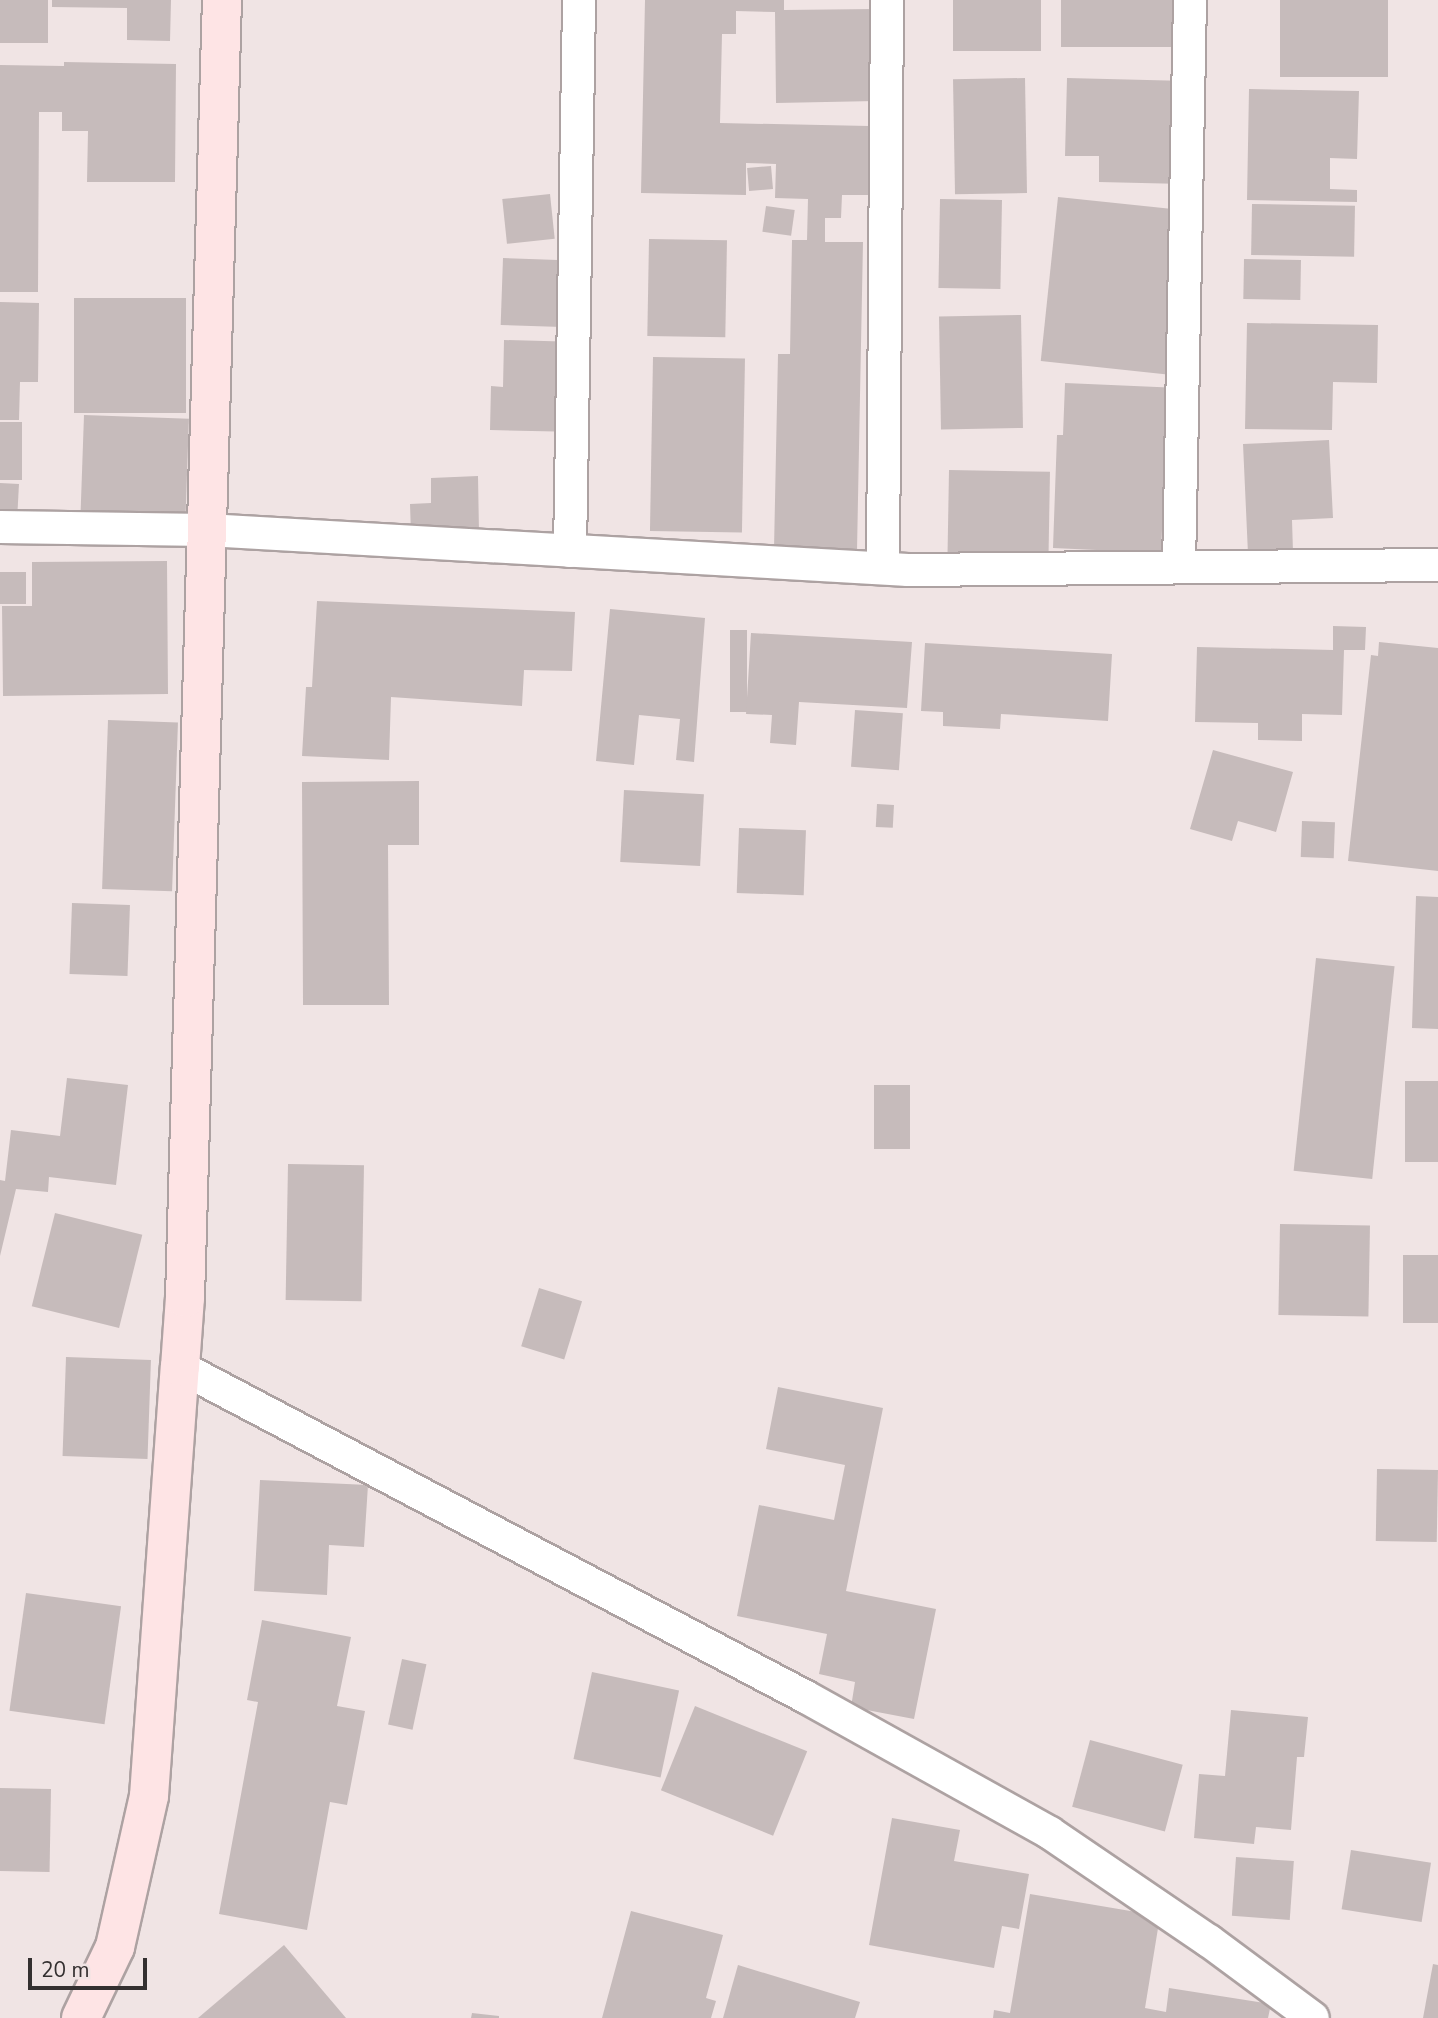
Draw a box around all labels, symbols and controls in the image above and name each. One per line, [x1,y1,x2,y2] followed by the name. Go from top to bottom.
[32,1944,150,1988] scale bar
[41,1956,90,1984] text: 20 m

